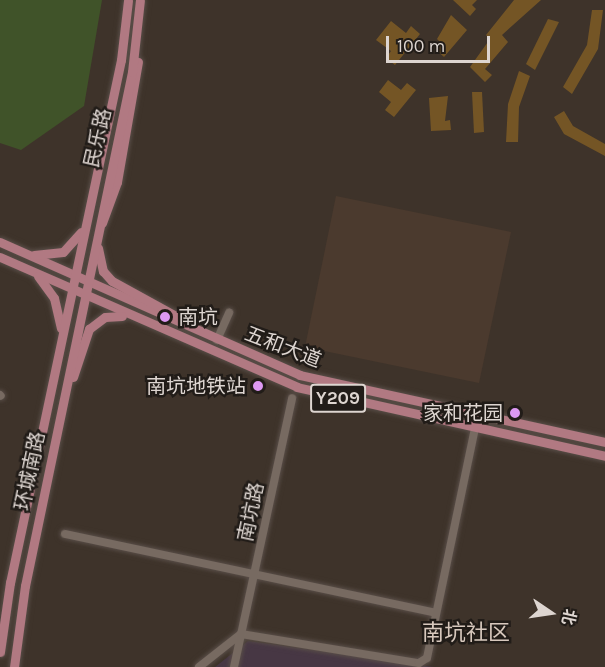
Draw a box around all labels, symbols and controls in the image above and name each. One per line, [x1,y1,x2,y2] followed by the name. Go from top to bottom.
[389,24,492,62] scale bar
[397,35,445,57] text: 100 m
[80,106,116,170] street label: 民乐路
[178,305,218,329] place label: 南坑
[156,308,174,326] marker: 南坑
[241,321,325,373] street label: 五和大道
[146,374,246,398] place label: 南坑地铁站
[251,379,265,393] marker: 南坑地铁站
[310,383,366,413] road number: Y209
[423,401,503,425] place label: 家和花园
[508,406,522,420] marker: 家和花园
[10,429,50,513] street label: 环城南路
[233,480,269,544] street label: 南坑路
[521,583,581,643] north arrow
[558,607,580,627] text: 北
[422,621,510,647] district label: 南坑社区

